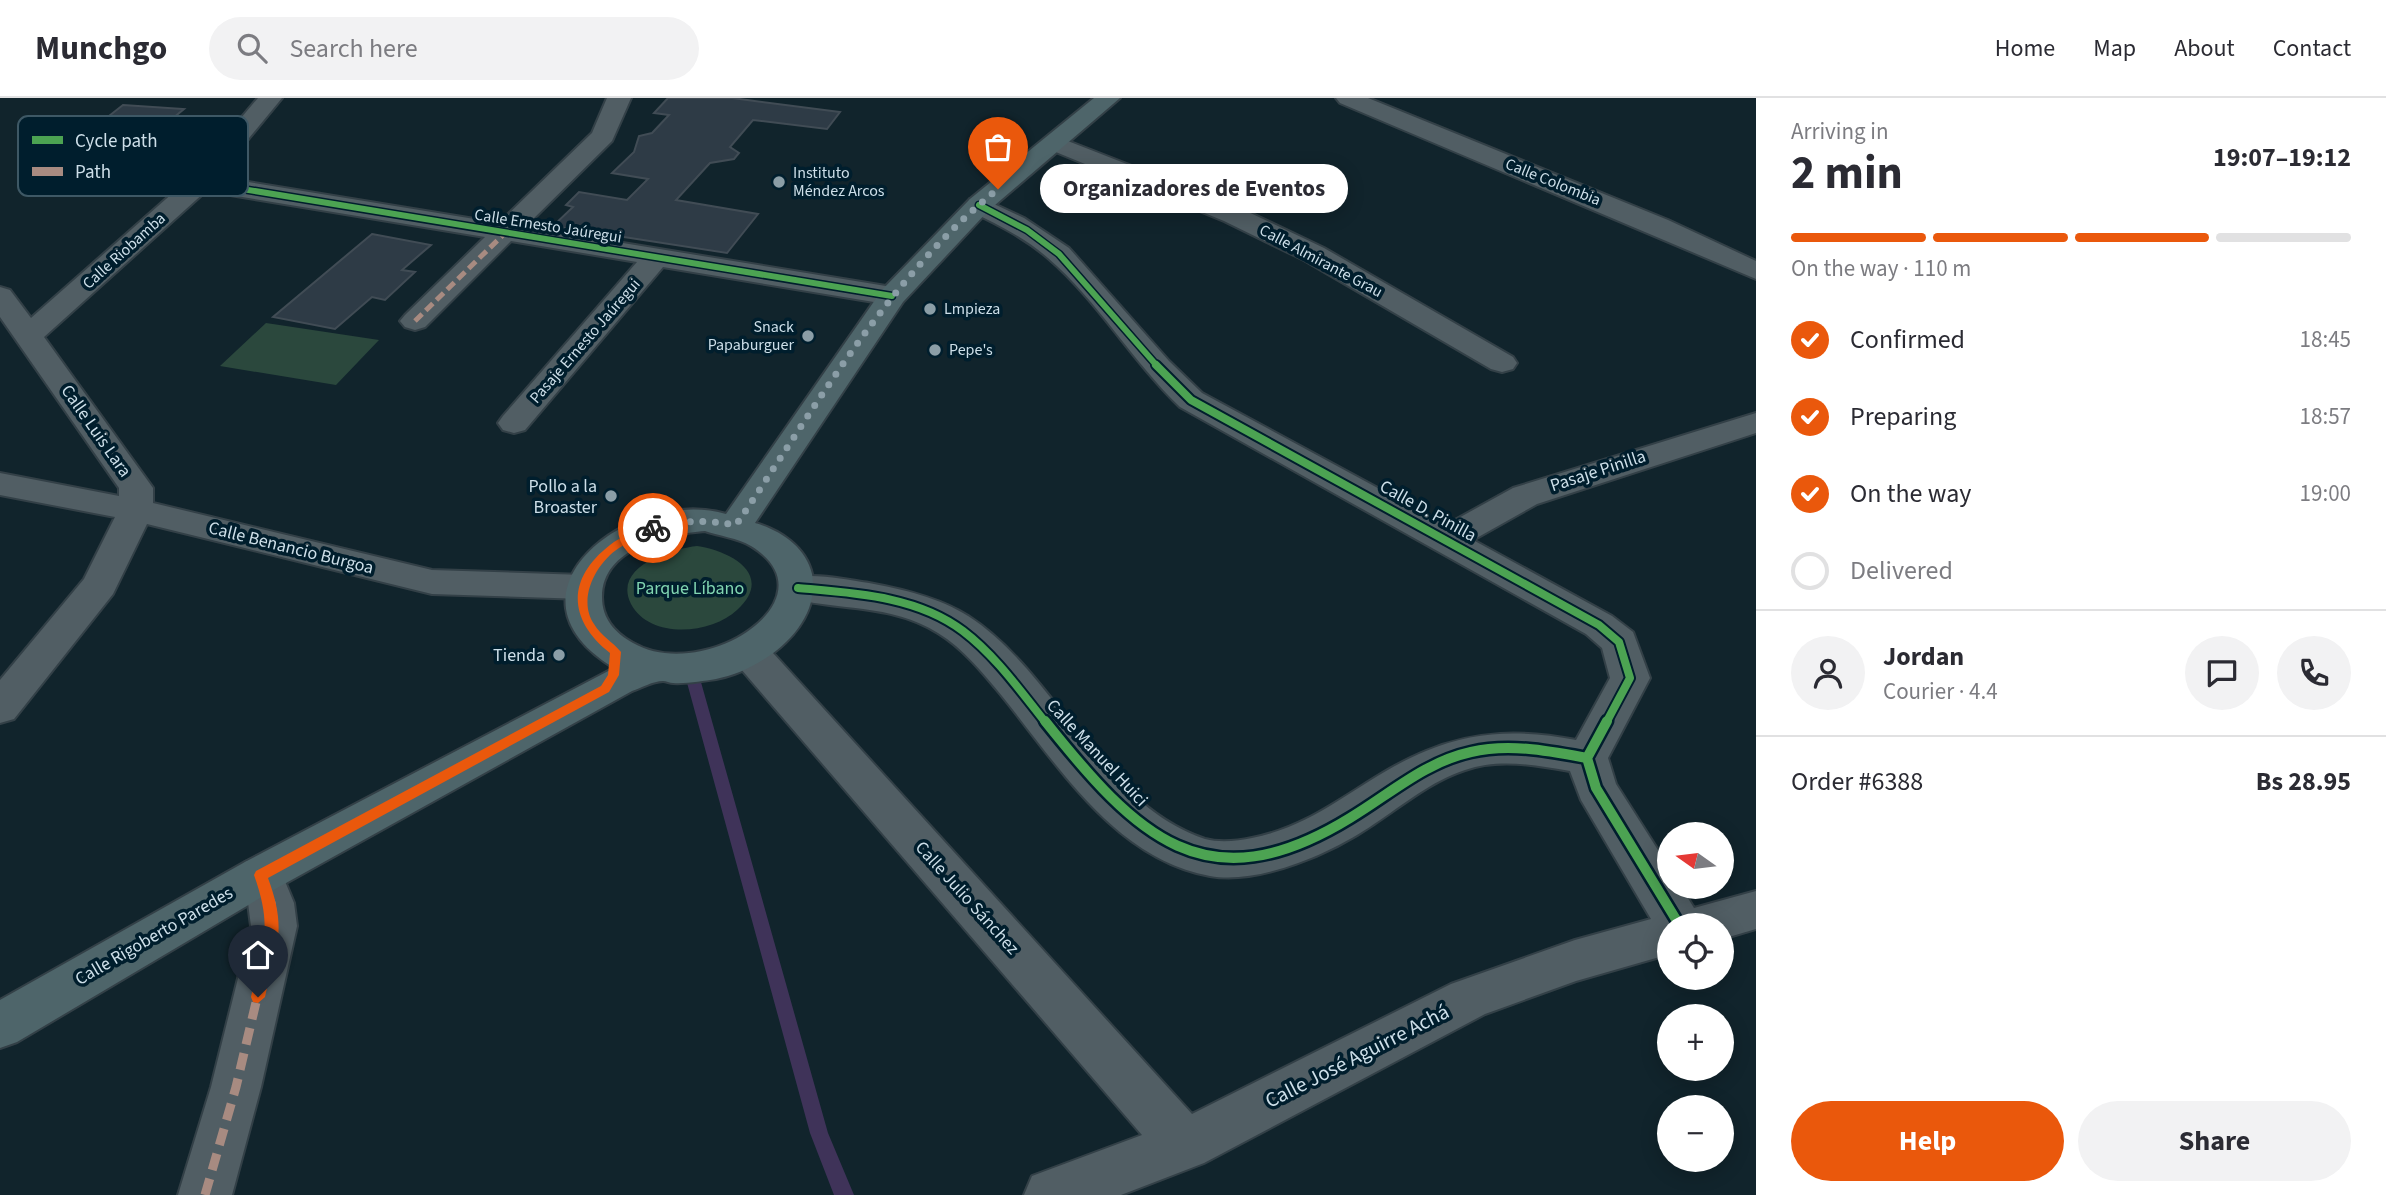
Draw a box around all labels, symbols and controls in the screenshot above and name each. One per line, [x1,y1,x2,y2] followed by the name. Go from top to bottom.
[209,17,699,80] search box
[35,25,167,72] text: Munchgo
[233,29,271,67] icon: search
[289,30,418,67] text: Search here
[1995,31,2055,66] text: Home
[2093,31,2136,66] text: Map
[2174,31,2235,66] text: About
[2273,31,2351,66] text: Contact
[1791,115,1889,148] text: Arriving in
[18,116,248,196] legend
[968,117,1028,189] pin
[75,128,157,155] text: Cycle path
[979,128,1017,166] icon: bag
[2213,139,2351,176] text: 19:07–19:12
[1791,141,1903,206] text: 2 min
[1502,153,1604,211] street label: Calle Colombia
[75,159,111,186] text: Path
[793,162,885,202] place label: Instituto Méndez Arcos
[1040,164,1348,214] callout: Organizadores de Eventos
[1063,172,1325,205] text: Organizadores de Eventos
[771,174,787,190] marker: Instituto Méndez Arcos
[473,203,623,249] street label: Calle Ernesto Jaúregui
[78,208,170,294] street label: Calle Riobamba
[1256,219,1386,303] street label: Calle Almirante Grau
[1791,252,1971,285] text: On the way · 110 m
[525,274,645,408] street label: Pasaje Ernesto Jaúregui
[944,298,1000,320] place label: Lmpieza
[922,301,938,317] marker: Lmpieza
[708,316,794,356] place label: Snack Papaburguer
[1791,321,1829,359] icon: check
[1850,321,1965,358] text: Confirmed
[2300,323,2351,356] text: 18:45
[800,328,816,344] marker: Snack Papaburguer
[949,339,993,361] place label: Pepe's
[927,342,943,358] marker: Pepe's
[55,380,137,482] street label: Calle Luis Lara
[1791,398,1829,436] icon: check
[1850,398,1956,435] text: Preparing
[2300,400,2351,433] text: 18:57
[1547,444,1649,498] street label: Pasaje Pinilla
[529,474,598,520] place label: Pollo a la Broaster
[1375,474,1481,548] street label: Calle D. Pinilla
[1791,475,1829,513] icon: check
[1850,475,1971,512] text: On the way
[2300,477,2351,510] text: 19:00
[603,488,619,504] marker: Pollo a la Broaster
[618,493,688,563] courier
[634,509,672,547] icon: bike
[206,515,376,581] street label: Calle Benancio Burgoa
[1850,552,1953,589] text: Delivered
[636,576,744,601] park label: Parque Líbano
[1791,636,1865,710] button: person
[2185,636,2259,710] button: chat
[2277,636,2351,710] button: phone
[1883,638,1964,675] text: Jordan
[493,643,545,668] place label: Tienda
[551,647,567,663] marker: Tienda
[1883,675,1998,708] text: Courier · 4.4
[1041,694,1153,812] street label: Calle Manuel Huici
[1791,763,1923,800] text: Order #6388
[2256,763,2351,800] text: Bs 28.95
[1657,822,1734,900] north arrow
[1657,822,1734,1172] map controls
[909,836,1025,960] street label: Calle Julio Sánchez
[70,881,238,991] street label: Calle Rigoberto Paredes
[1657,913,1734,990] button: locate
[228,925,288,997] pin
[239,936,277,974] icon: home
[1260,996,1454,1116] street label: Calle José Aguirre Achá
[1657,1004,1734,1081] button: +
[1657,1095,1734,1172] button: −
[1791,1101,2064,1181] button: Help
[2078,1101,2351,1181] button: Share

